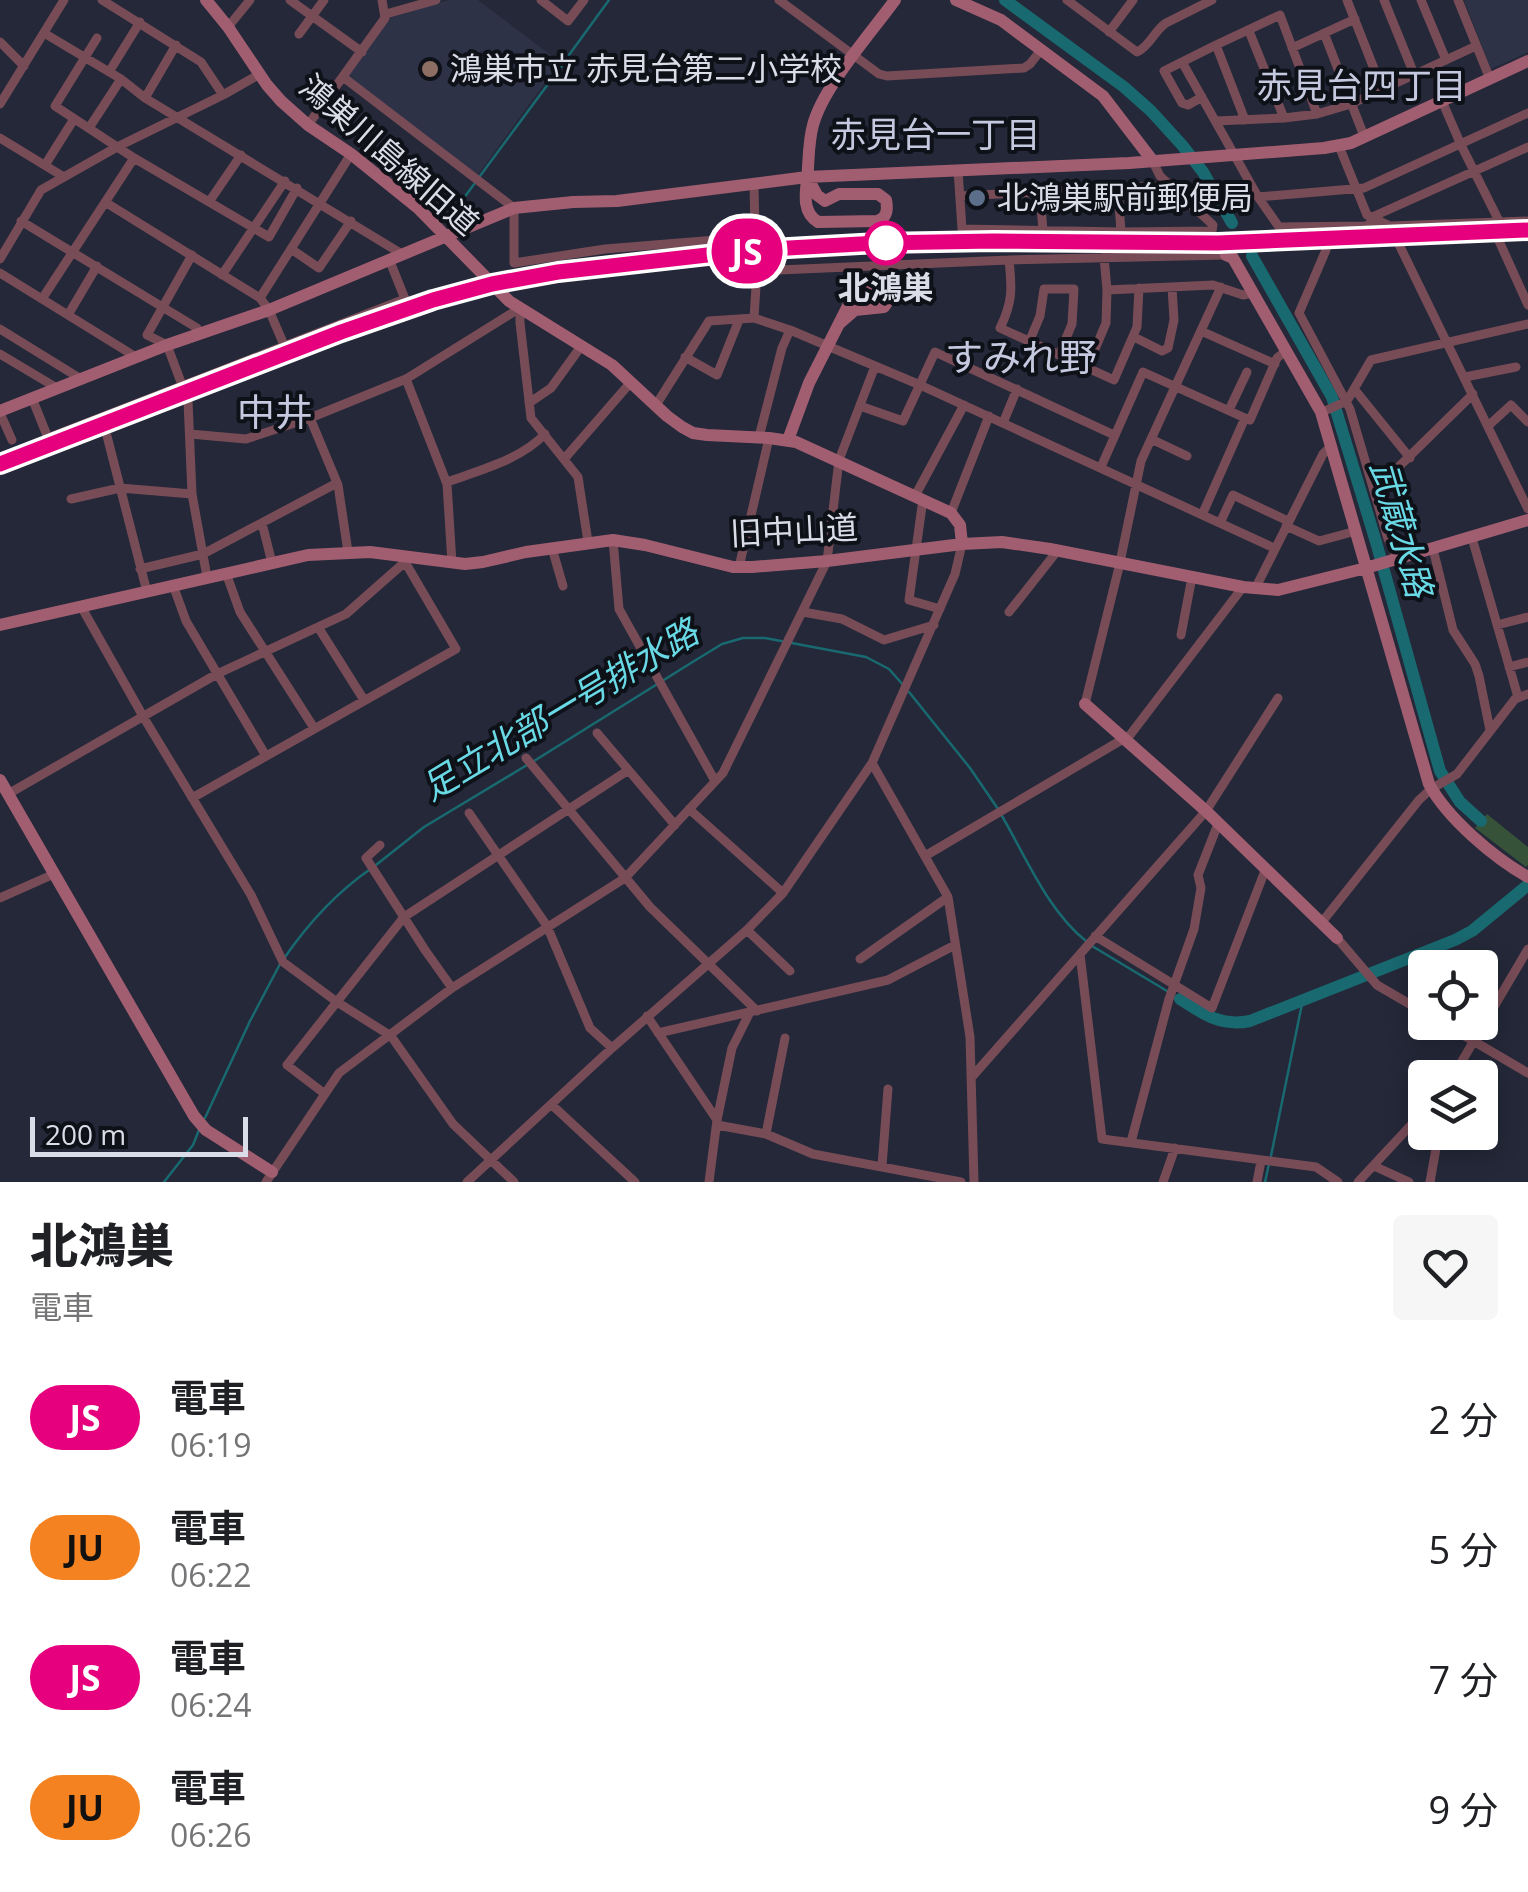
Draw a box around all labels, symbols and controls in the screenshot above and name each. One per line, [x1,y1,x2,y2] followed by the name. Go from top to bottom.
[450,46,842,89] place label: 鴻巣市立 赤見台第二小学校
[419,58,441,80] marker: 鴻巣市立 赤見台第二小学校
[1257,61,1467,108] district label: 赤見台四丁目
[291,64,489,244] street label: 鴻巣川島線旧道
[831,110,1041,157] district label: 赤見台一丁目
[997,175,1253,218] place label: 北鴻巣駅前郵便局
[966,187,988,209] marker: 北鴻巣駅前郵便局
[702,218,792,284] line badge: JS
[865,222,907,264] marker: 北鴻巣
[732,228,762,275] text: JS
[838,265,934,308] place label: 北鴻巣
[945,330,1097,382] district label: すみれ野
[237,385,313,437] district label: 中井
[1361,455,1445,605] water label: 武蔵水路
[729,505,859,554] street label: 旧中山道
[412,606,709,810] water label: 足立北部一号排水路
[1408,950,1498,1150] map controls
[1408,950,1498,1040] button: locate
[1408,1060,1498,1150] button: layers
[30,1112,248,1156] scale bar
[45,1115,126,1153] text: 200 m
[30,1212,174,1277] text: 北鴻巣
[1393,1215,1498,1320] button: heart
[30,1285,94,1328] text: 電車
[170,1371,246,1423] text: 電車
[1428,1393,1498,1445] text: 2 分
[70,1394,100,1441] text: JS
[170,1423,252,1466] text: 06:19
[170,1501,246,1553] text: 電車
[1428,1523,1498,1575] text: 5 分
[66,1524,104,1571] text: JU
[170,1553,252,1596] text: 06:22
[170,1631,246,1683] text: 電車
[1428,1653,1498,1705] text: 7 分
[70,1654,100,1701] text: JS
[170,1683,252,1726] text: 06:24
[170,1761,246,1813] text: 電車
[1428,1783,1498,1835] text: 9 分
[66,1784,104,1831] text: JU
[170,1813,252,1856] text: 06:26

